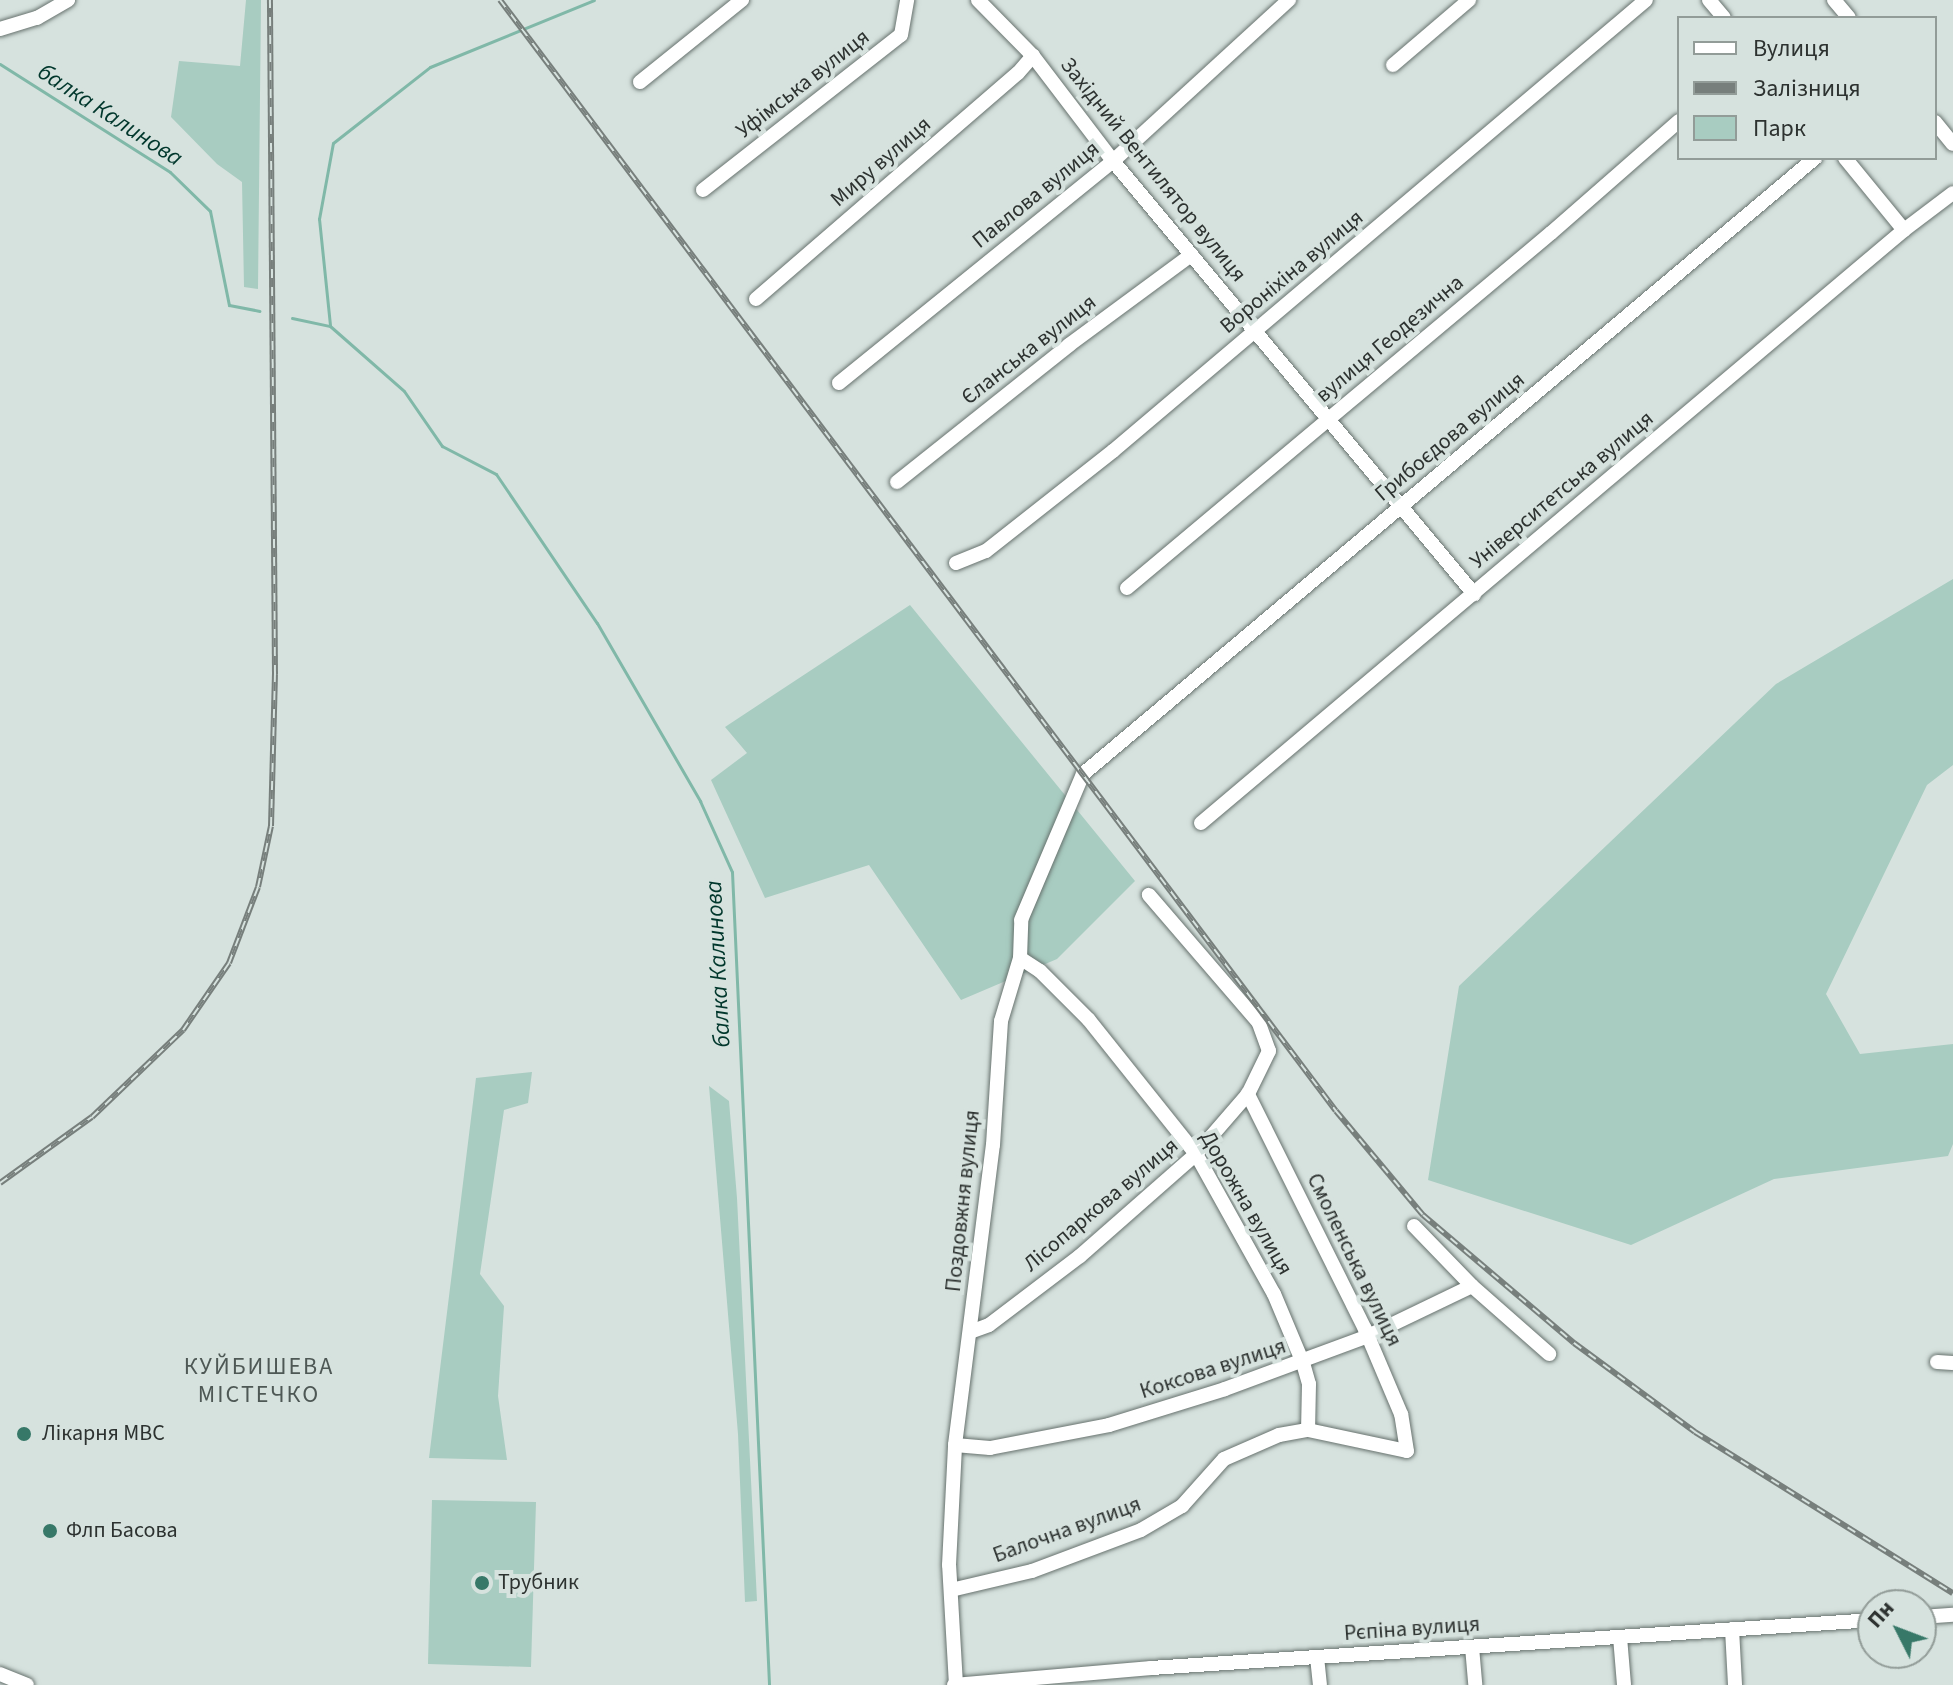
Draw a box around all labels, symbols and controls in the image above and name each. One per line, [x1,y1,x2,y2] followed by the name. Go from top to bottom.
[1677,16,1937,160] legend
[731,24,875,144] street label: Уфімська вулиця
[1753,31,1830,66] text: Вулиця
[1054,53,1252,287] street label: Західний Вентилятор вулиця
[32,57,188,173] water label: балка Калинова
[1753,71,1861,106] text: Залізниця
[825,111,937,213] street label: Миру вулиця
[1753,111,1806,146] text: Парк
[967,136,1105,254] street label: Павлова вулиця
[1215,204,1369,340] street label: Вороніхіна вулиця
[1311,270,1469,408] street label: вулиця Геодезична
[956,289,1102,411] street label: Єланська вулиця
[1370,367,1530,507] street label: Грибоєдова вулиця
[1465,406,1659,574] street label: Університетська вулиця
[699,880,737,1048] water label: балка Калинова
[940,1109,986,1293] street label: Поздовжня вулиця
[1194,1126,1298,1280] street label: Дорожна вулиця
[1018,1132,1184,1278] street label: Лісопаркова вулиця
[1301,1169,1407,1351] street label: Смоленська вулиця
[1137,1333,1289,1405] street label: Коксова вулиця
[184,1353,334,1409] district label: КУЙБИШЕВА МІСТЕЧКО
[42,1421,165,1447] place label: Лікарня МВС
[13,1423,35,1445] marker: Лікарня МВС
[989,1491,1145,1569] street label: Балочна вулиця
[66,1518,178,1544] place label: Флп Басова
[41,1522,59,1540] marker: Флп Басова
[498,1570,579,1596] place label: Трубник
[473,1574,491,1592] marker: Трубник
[1857,1589,1937,1669] north arrow
[1860,1593,1902,1635] text: Пн
[1343,1611,1481,1647] street label: Рєпіна вулиця

